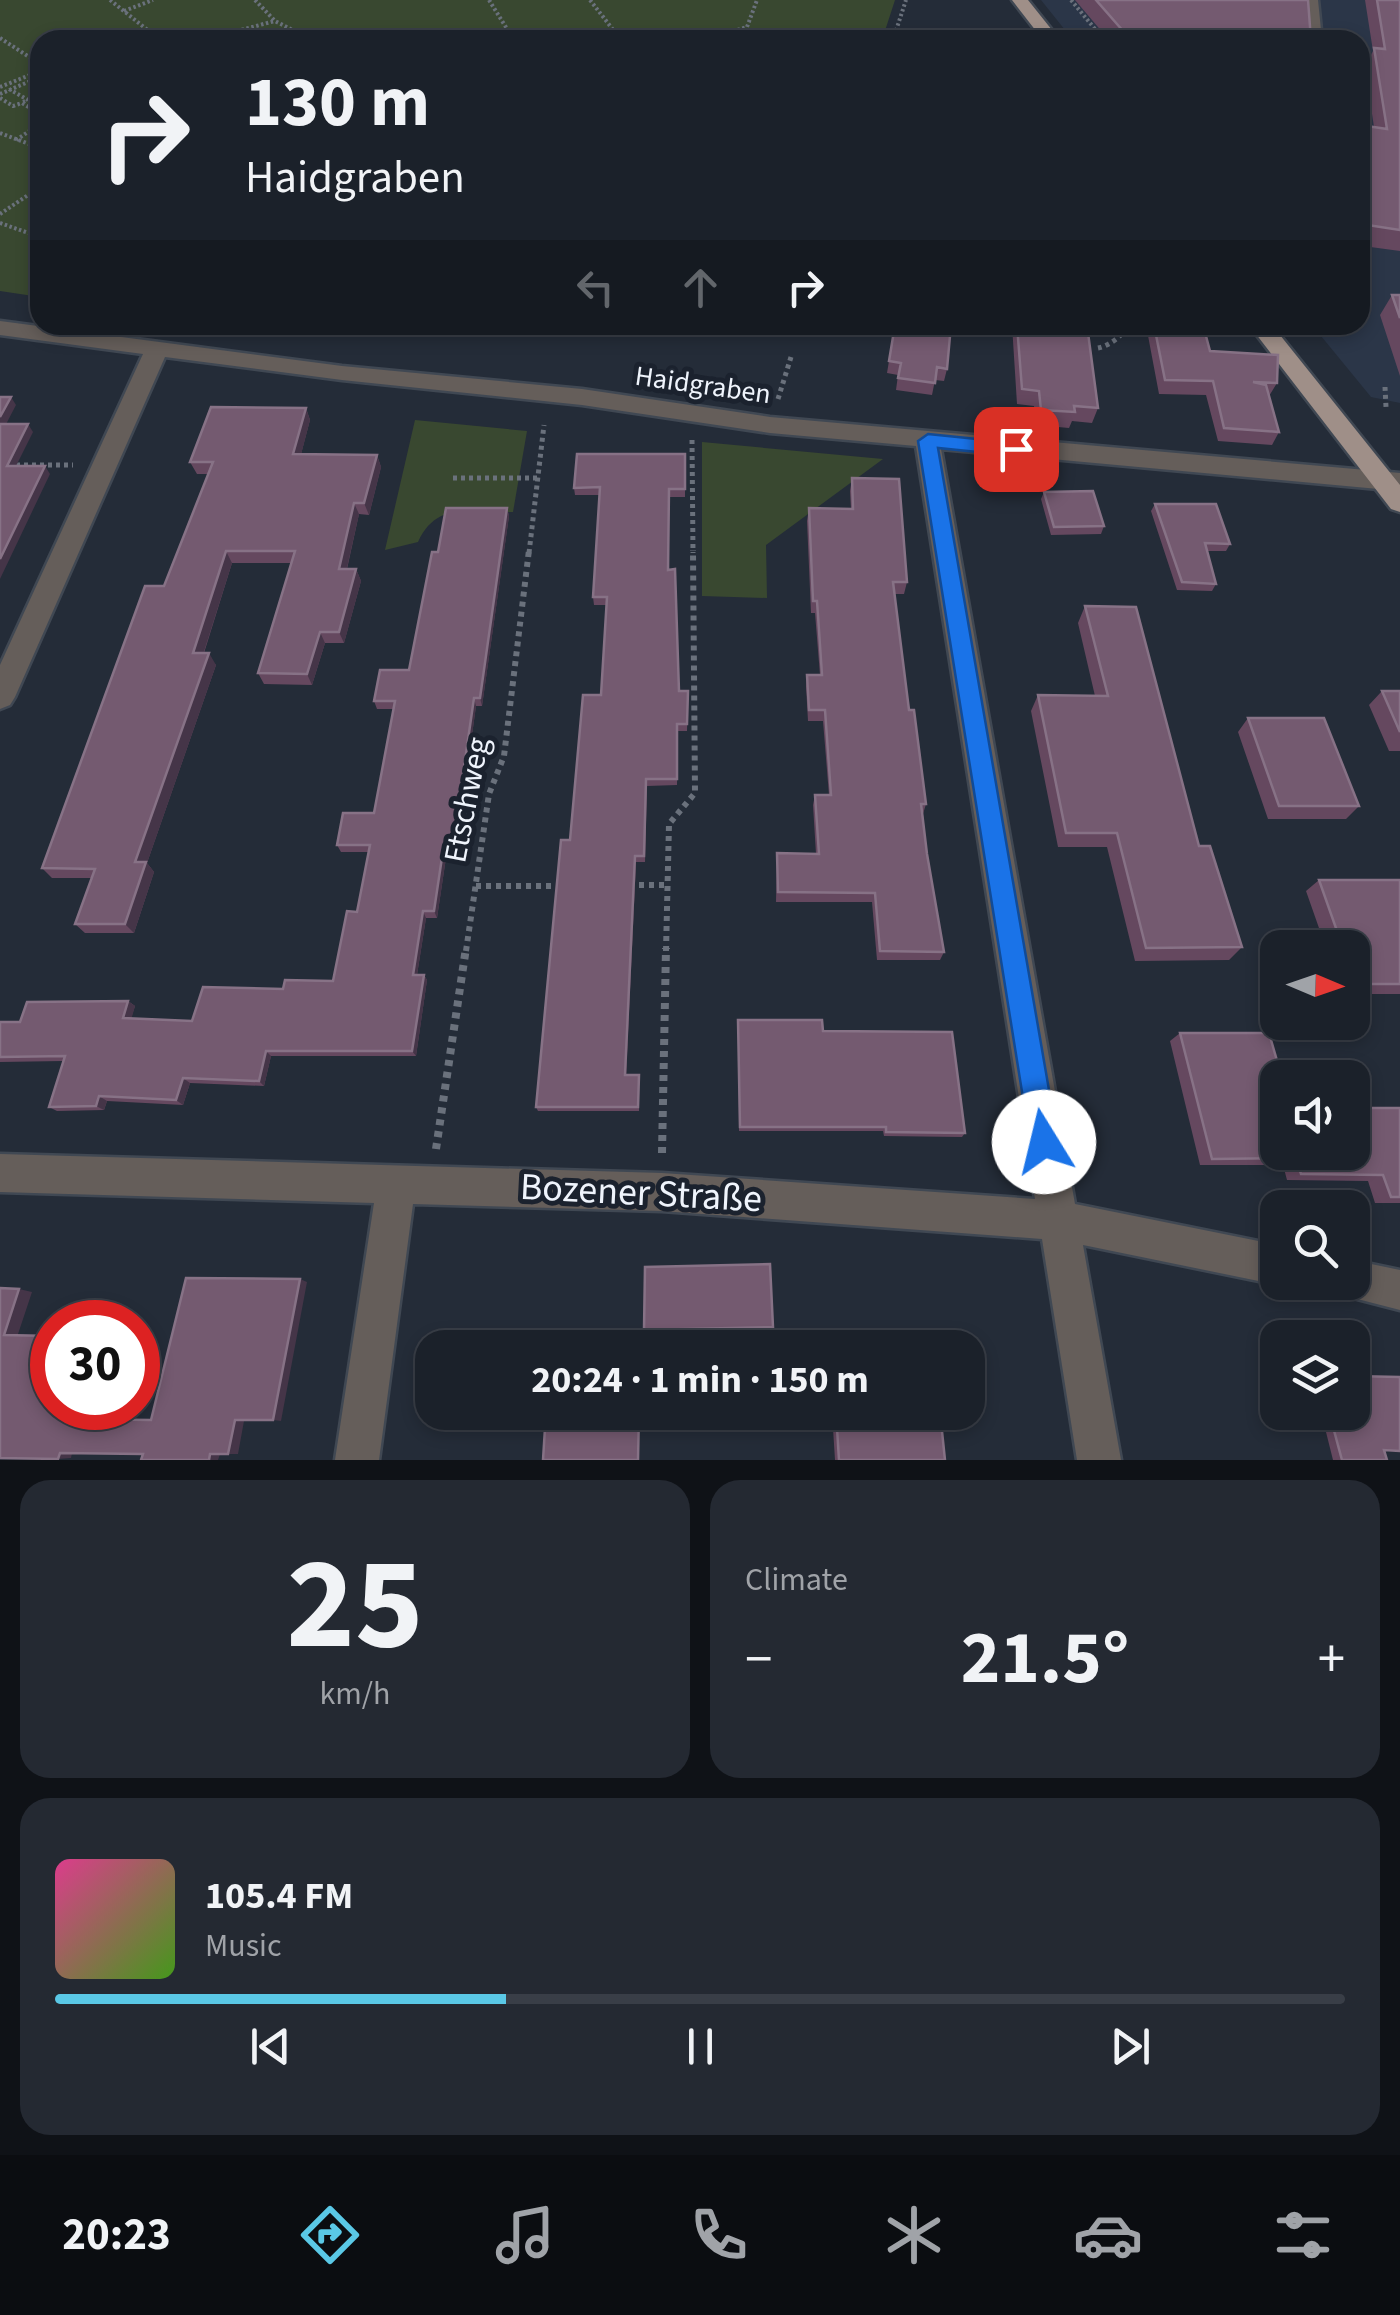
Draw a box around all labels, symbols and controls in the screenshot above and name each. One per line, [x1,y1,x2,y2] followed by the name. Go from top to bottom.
[245,53,430,153] text: 130 m
[80,70,210,200] icon: right
[245,146,465,210] text: Haidgraben
[568,260,623,315] icon: left
[673,260,728,315] icon: ahead
[778,260,833,315] icon: right
[632,356,774,414] street label: Haidgraben
[974,407,1059,492] pin
[989,422,1044,477] icon: arrive
[432,733,502,867] street label: Etschweg
[1260,930,1370,1040] north arrow
[1260,930,1370,1430] map controls
[1260,1060,1370,1170] button: sound
[992,1090,1096,1194] position arrow
[519,1160,763,1226] street label: Bozener Straße
[1260,1190,1370,1300] button: search
[30,1300,160,1430] speed limit sign: 30
[1260,1320,1370,1430] button: layers
[531,1353,869,1407] text: 20:24 · 1 min · 150 m
[286,1513,424,1698] text: 25
[745,1557,848,1603] text: Climate
[961,1605,1129,1712] text: 21.5°
[745,1621,772,1699] text: −
[1318,1621,1345,1699] text: +
[320,1671,390,1717] text: km/h
[205,1869,353,1923] text: 105.4 FM
[205,1923,282,1969] text: Music
[243,2019,298,2074] icon: previous
[673,2019,728,2074] icon: pause
[1103,2019,1158,2074] icon: next
[295,2200,365,2270] icon: directions
[490,2200,560,2270] icon: music
[684,2200,754,2270] icon: phone
[879,2200,949,2270] icon: climate
[1073,2200,1143,2270] icon: car
[1268,2200,1338,2270] icon: filters
[62,2203,171,2267] text: 20:23

